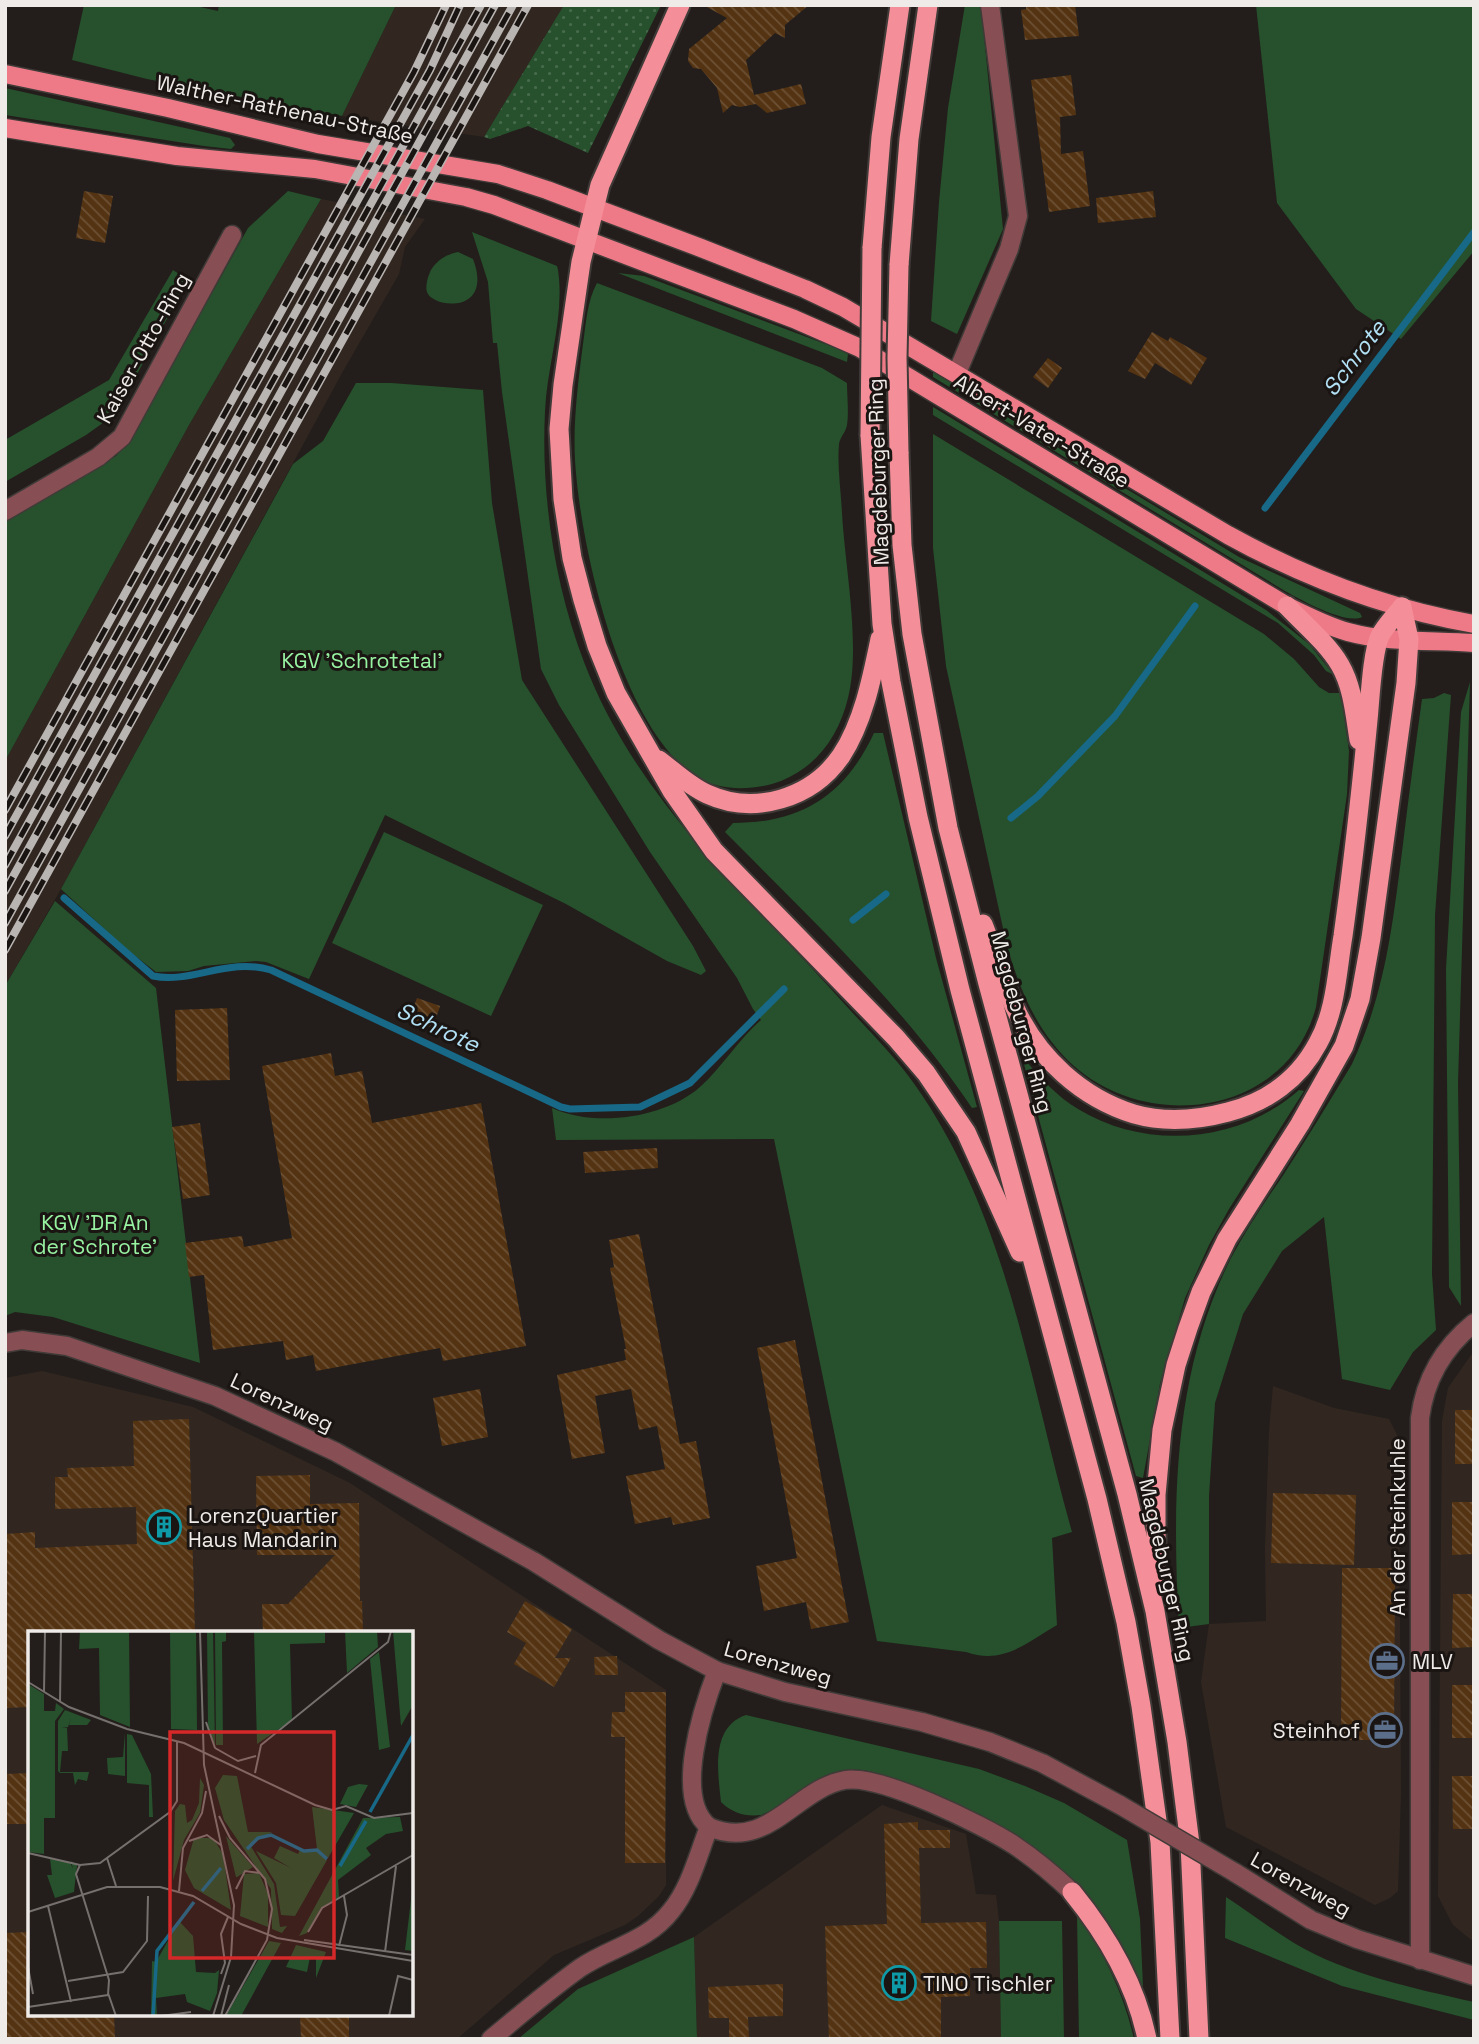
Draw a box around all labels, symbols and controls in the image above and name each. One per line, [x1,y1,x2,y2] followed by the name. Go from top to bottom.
[154,69,416,149] street label: Walther-Rathenau-Straße
[90,268,196,428] street label: Kaiser-Otto-Ring
[1316,313,1393,402] water label: Schrote
[949,368,1135,494] street label: Albert-Vater-Straße
[861,378,895,566] street label: Magdeburger Ring
[282,647,442,674] park label: KGV 'Schrotetal'
[985,928,1059,1116] street label: Magdeburger Ring
[392,995,485,1060] water label: Schrote
[33,1209,157,1260] park label: KGV 'DR An der Schrote'
[226,1366,338,1438] street label: Lorenzweg
[1384,1438,1411,1616] street label: An der Steinkuhle
[1133,1476,1201,1664] street label: Magdeburger Ring
[188,1502,338,1553] place label: LorenzQuartier Haus Mandarin
[145,1508,183,1546] building icon: LorenzQuartier Haus Mandarin
[28,1631,413,2016] inset map
[721,1635,835,1691] street label: Lorenzweg
[1368,1642,1406,1680] office icon: MLV
[1412,1648,1453,1675] place label: MLV
[1366,1711,1404,1749] office icon: Steinhof
[1273,1717,1360,1744] place label: Steinhof
[1246,1845,1356,1923] street label: Lorenzweg
[880,1964,918,2002] building icon: TINO Tischler
[923,1970,1053,1997] place label: TINO Tischler

